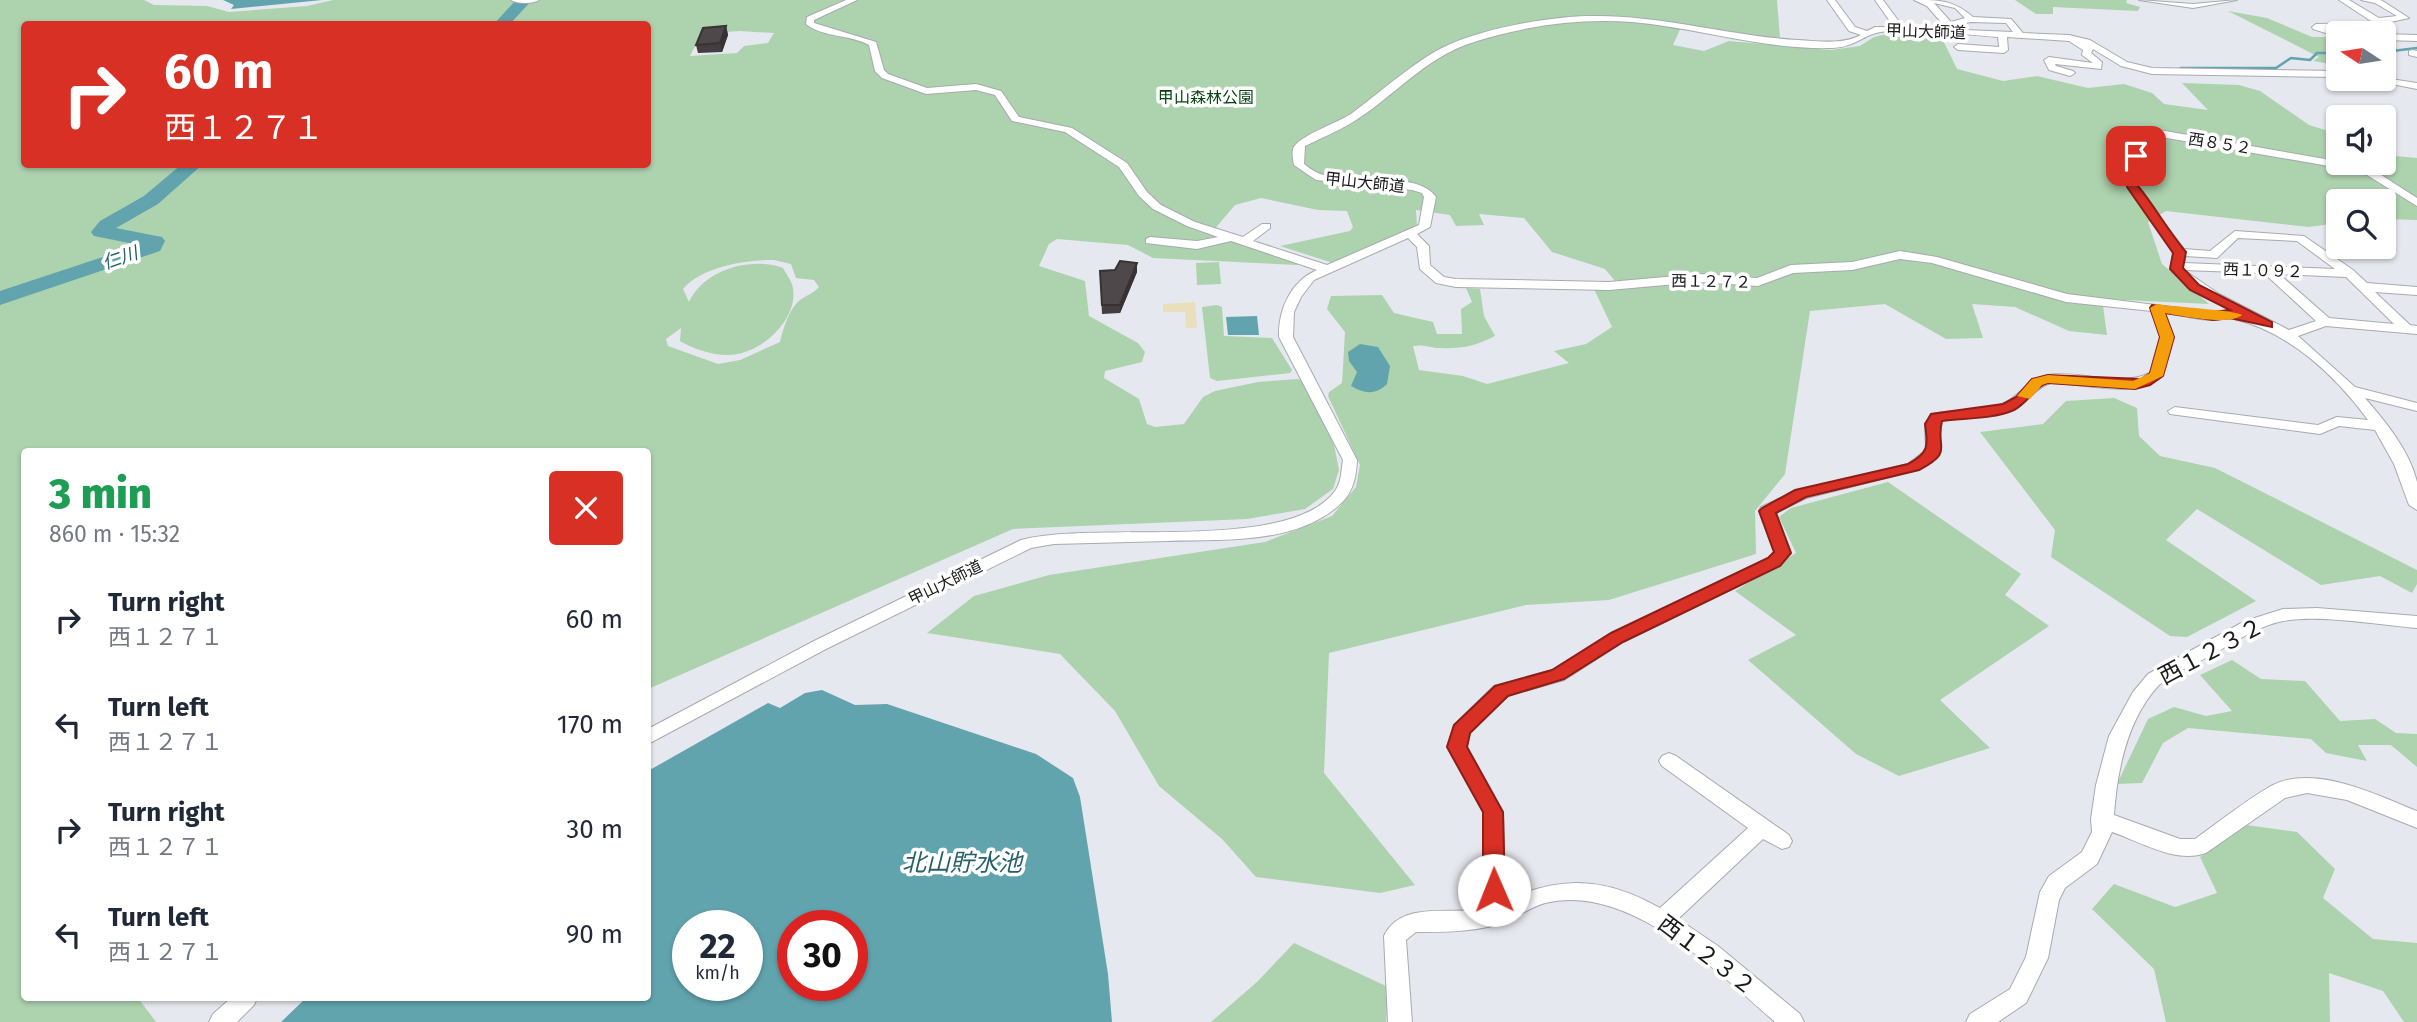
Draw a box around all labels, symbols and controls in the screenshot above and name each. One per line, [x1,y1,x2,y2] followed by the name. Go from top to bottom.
[1886,21,1966,42] street label: 甲山大師道
[2326,21,2396,91] north arrow
[2326,21,2396,259] map controls
[164,42,273,101] text: 60 m
[49,49,140,140] icon: right
[1158,88,1254,107] park label: 甲山森林公園
[2326,105,2396,175] button: sound
[164,109,324,147] text: 西１２７１
[2106,126,2166,186] pin
[2187,129,2253,158] street label: 西８５２
[2117,137,2155,175] icon: arrive
[1324,169,1406,196] street label: 甲山大師道
[2326,189,2396,259] button: search
[99,241,142,274] water label: 仁川
[2223,260,2303,281] street label: 西１０９２
[1671,271,1751,292] street label: 西１２７２
[49,469,152,519] text: 3 min
[549,471,623,545] button: close
[49,520,180,548] text: 860 m · 15:32
[905,556,985,609] street label: 甲山大師道
[108,587,225,618] text: Turn right
[49,601,87,639] icon: right
[565,604,623,635] text: 60 m
[2154,612,2268,690] street label: 西１２３２
[108,623,223,651] text: 西１２７１
[108,692,209,723] text: Turn left
[49,706,87,744] icon: left
[557,709,623,740] text: 170 m
[108,728,223,756] text: 西１２７１
[108,797,225,828] text: Turn right
[49,811,87,849] icon: right
[566,814,623,845] text: 30 m
[108,833,223,861] text: 西１２７１
[902,849,1024,877] water label: 北山貯水池
[1457,853,1531,927] position arrow
[108,902,209,933] text: Turn left
[1653,909,1761,1001] street label: 西１２３２
[777,910,868,1001] speed limit sign: 30
[49,916,87,954] icon: left
[566,919,623,950] text: 90 m
[699,925,736,967] text: 22
[108,938,223,966] text: 西１２７１
[695,962,740,984] text: km/h

